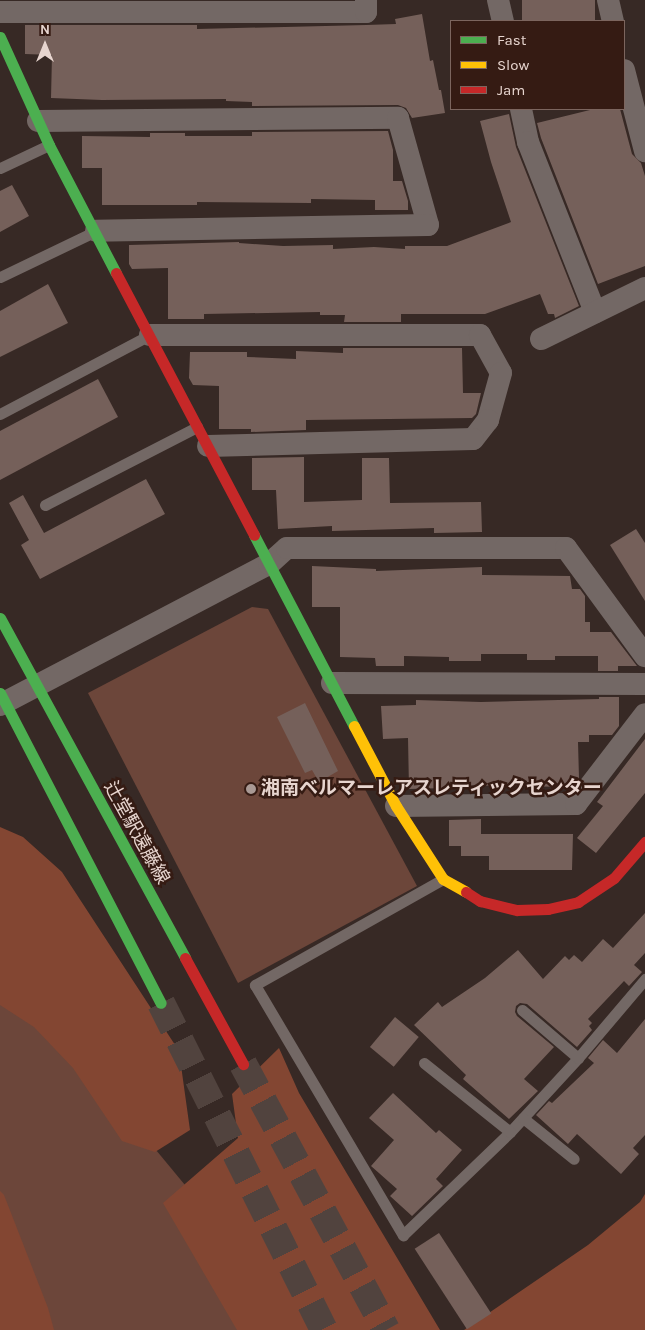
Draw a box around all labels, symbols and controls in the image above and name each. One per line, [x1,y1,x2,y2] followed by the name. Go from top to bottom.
[20,20,70,70] north arrow
[450,20,625,110] legend
[40,21,50,38] text: N
[497,31,526,49] text: Fast
[497,56,529,74] text: Slow
[497,81,525,99] text: Jam
[98,778,174,888] street label: 辻堂駅遠藤線
[261,778,603,800] place label: 湘南ベルマーレアスレティックセンター
[245,783,257,795] marker: 湘南ベルマーレアスレティックセンター

